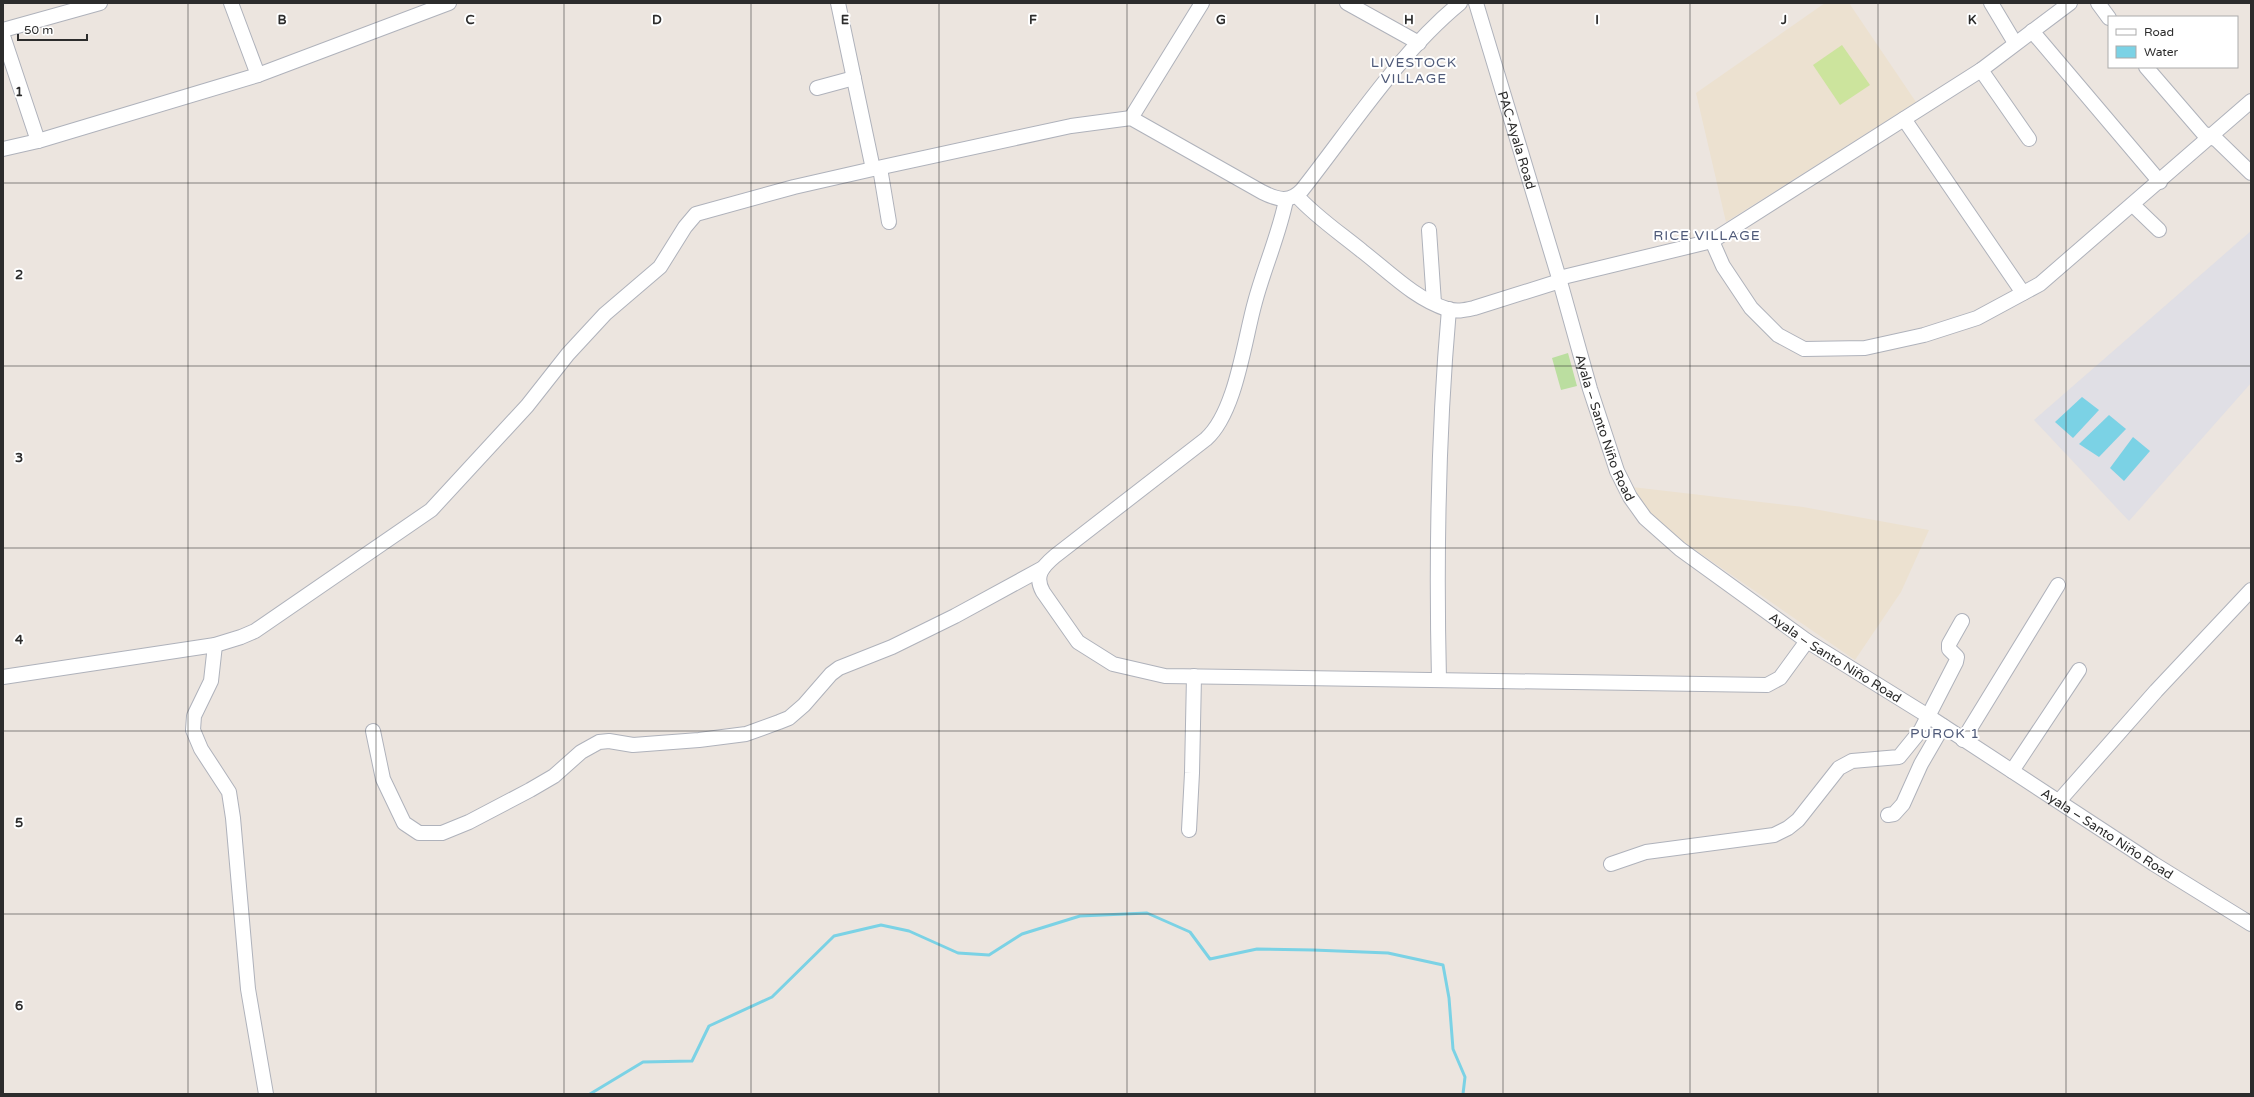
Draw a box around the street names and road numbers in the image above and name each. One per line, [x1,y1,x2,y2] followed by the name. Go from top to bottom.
[1494,89,1539,191] street label: PAC-Ayala Road
[1572,353,1638,504] street label: Ayala – Santo Niño Road
[1766,609,1904,707] street label: Ayala – Santo Niño Road
[2038,785,2176,883] street label: Ayala – Santo Niño Road

